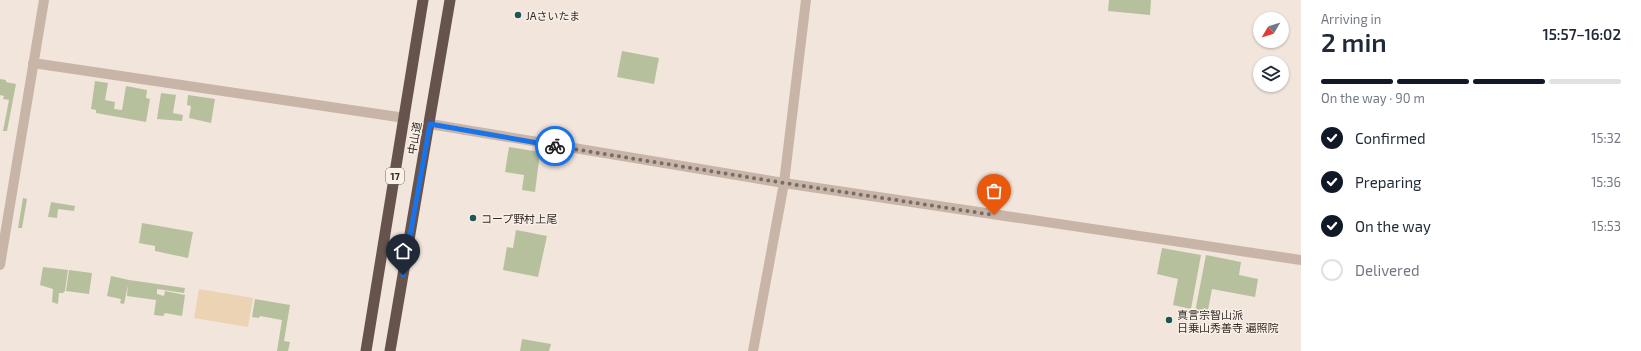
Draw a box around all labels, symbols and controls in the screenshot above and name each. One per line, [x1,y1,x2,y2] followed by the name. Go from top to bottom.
[526,9,580,22] place label: JAさいたま
[513,10,523,20] marker: JAさいたま
[1321,11,1381,27] text: Arriving in
[1253,12,1289,48] north arrow
[1253,12,1289,92] map controls
[1542,25,1621,43] text: 15:57–16:02
[1321,26,1387,57] text: 2 min
[1253,56,1289,92] button: layers
[1321,90,1425,106] text: On the way · 90 m
[405,121,423,155] street label: 中山道
[535,126,575,166] courier
[1321,127,1343,149] icon: check
[1355,129,1426,147] text: Confirmed
[1591,130,1621,146] text: 15:32
[544,135,566,157] icon: bike
[386,168,404,184] road number: 17
[1321,171,1343,193] icon: check
[1355,173,1421,191] text: Preparing
[977,174,1011,215] pin
[1591,174,1621,190] text: 15:36
[983,180,1005,202] icon: bag
[481,212,557,225] place label: コープ野村上尾
[468,213,478,223] marker: コープ野村上尾
[1321,215,1343,237] icon: check
[1355,217,1431,235] text: On the way
[1592,218,1621,234] text: 15:53
[386,234,420,275] pin
[392,240,414,262] icon: home
[1355,261,1420,279] text: Delivered
[1177,308,1278,334] place label: 真言宗智山派 日乗山秀善寺 遍照院
[1164,315,1174,325] marker: 真言宗智山派 日乗山秀善寺 遍照院

